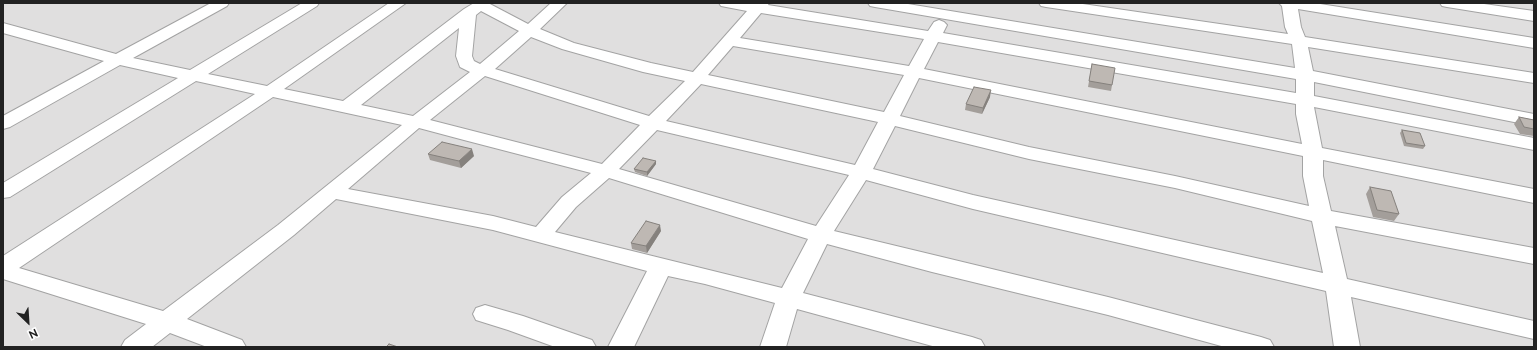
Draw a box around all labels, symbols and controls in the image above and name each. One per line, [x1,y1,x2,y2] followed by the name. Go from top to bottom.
[8,302,48,342] north arrow
[27,326,40,341] text: N

